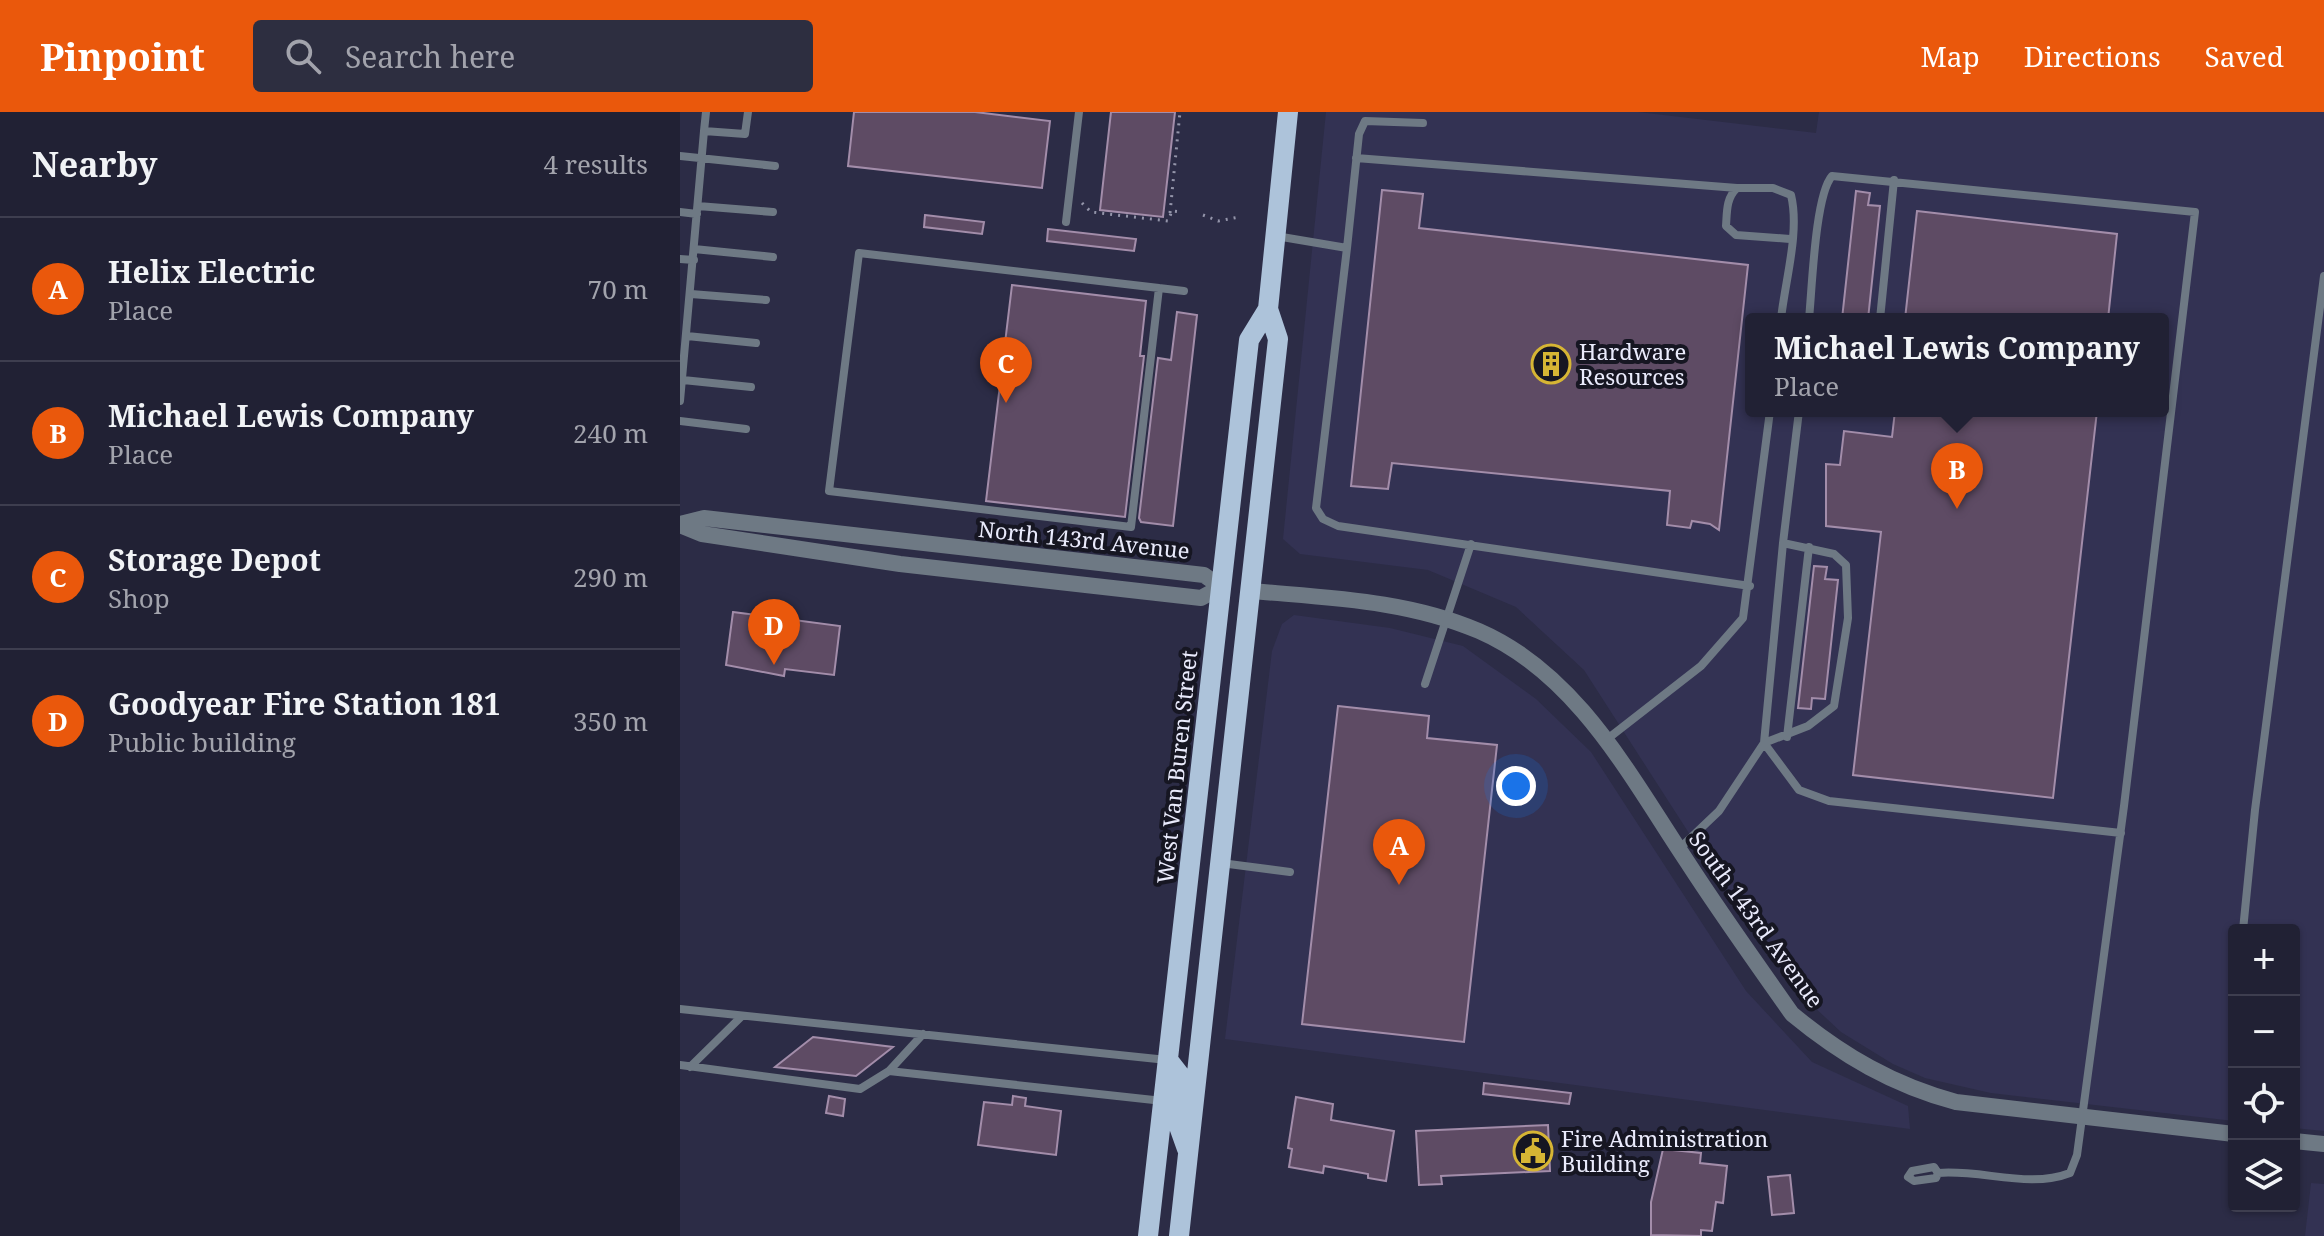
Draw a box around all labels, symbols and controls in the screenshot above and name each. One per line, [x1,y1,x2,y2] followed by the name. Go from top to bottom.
[253,20,813,92] search box
[40,30,205,82] text: Pinpoint
[281,34,325,78] icon: search
[345,36,515,77] text: Search here
[1920,37,1980,75] text: Map
[2024,37,2161,75] text: Directions
[2205,37,2284,75] text: Saved
[32,141,158,187] text: Nearby
[543,146,648,182] text: 4 results
[108,251,315,292] text: Helix Electric
[48,271,68,307] text: A
[588,271,648,307] text: 70 m
[108,292,173,328] text: Place
[1745,313,2169,417] popup
[1774,327,2140,368] text: Michael Lewis Company
[1579,336,1686,391] place label: Hardware Resources
[980,337,1032,403] pin: C
[1530,343,1572,385] building icon: Hardware Resources
[1774,368,1839,404] text: Place
[108,395,474,436] text: Michael Lewis Company
[49,415,67,451] text: B
[573,415,648,451] text: 240 m
[108,436,173,472] text: Place
[1931,443,1983,509] pin: B
[977,513,1191,565] street label: North 143rd Avenue
[108,539,321,580] text: Storage Depot
[49,559,67,595] text: C
[573,559,648,595] text: 290 m
[108,580,170,616] text: Shop
[748,599,800,665] pin: D
[1149,649,1203,885] street label: West Van Buren Street
[108,683,501,724] text: Goodyear Fire Station 181
[48,703,68,739] text: D
[573,703,648,739] text: 350 m
[108,724,296,760] text: Public building
[1496,766,1536,806] your location
[1373,819,1425,885] pin: A
[1683,825,1831,1013] street label: South 143rd Avenue
[2228,924,2300,1212] map controls
[2228,924,2300,996] button: +
[2228,996,2300,1068] button: −
[2228,1068,2300,1140] button: locate
[1561,1123,1768,1178] place label: Fire Administration Building
[1512,1130,1554,1172] public building icon: Fire Administration Building
[2228,1140,2300,1212] button: layers

